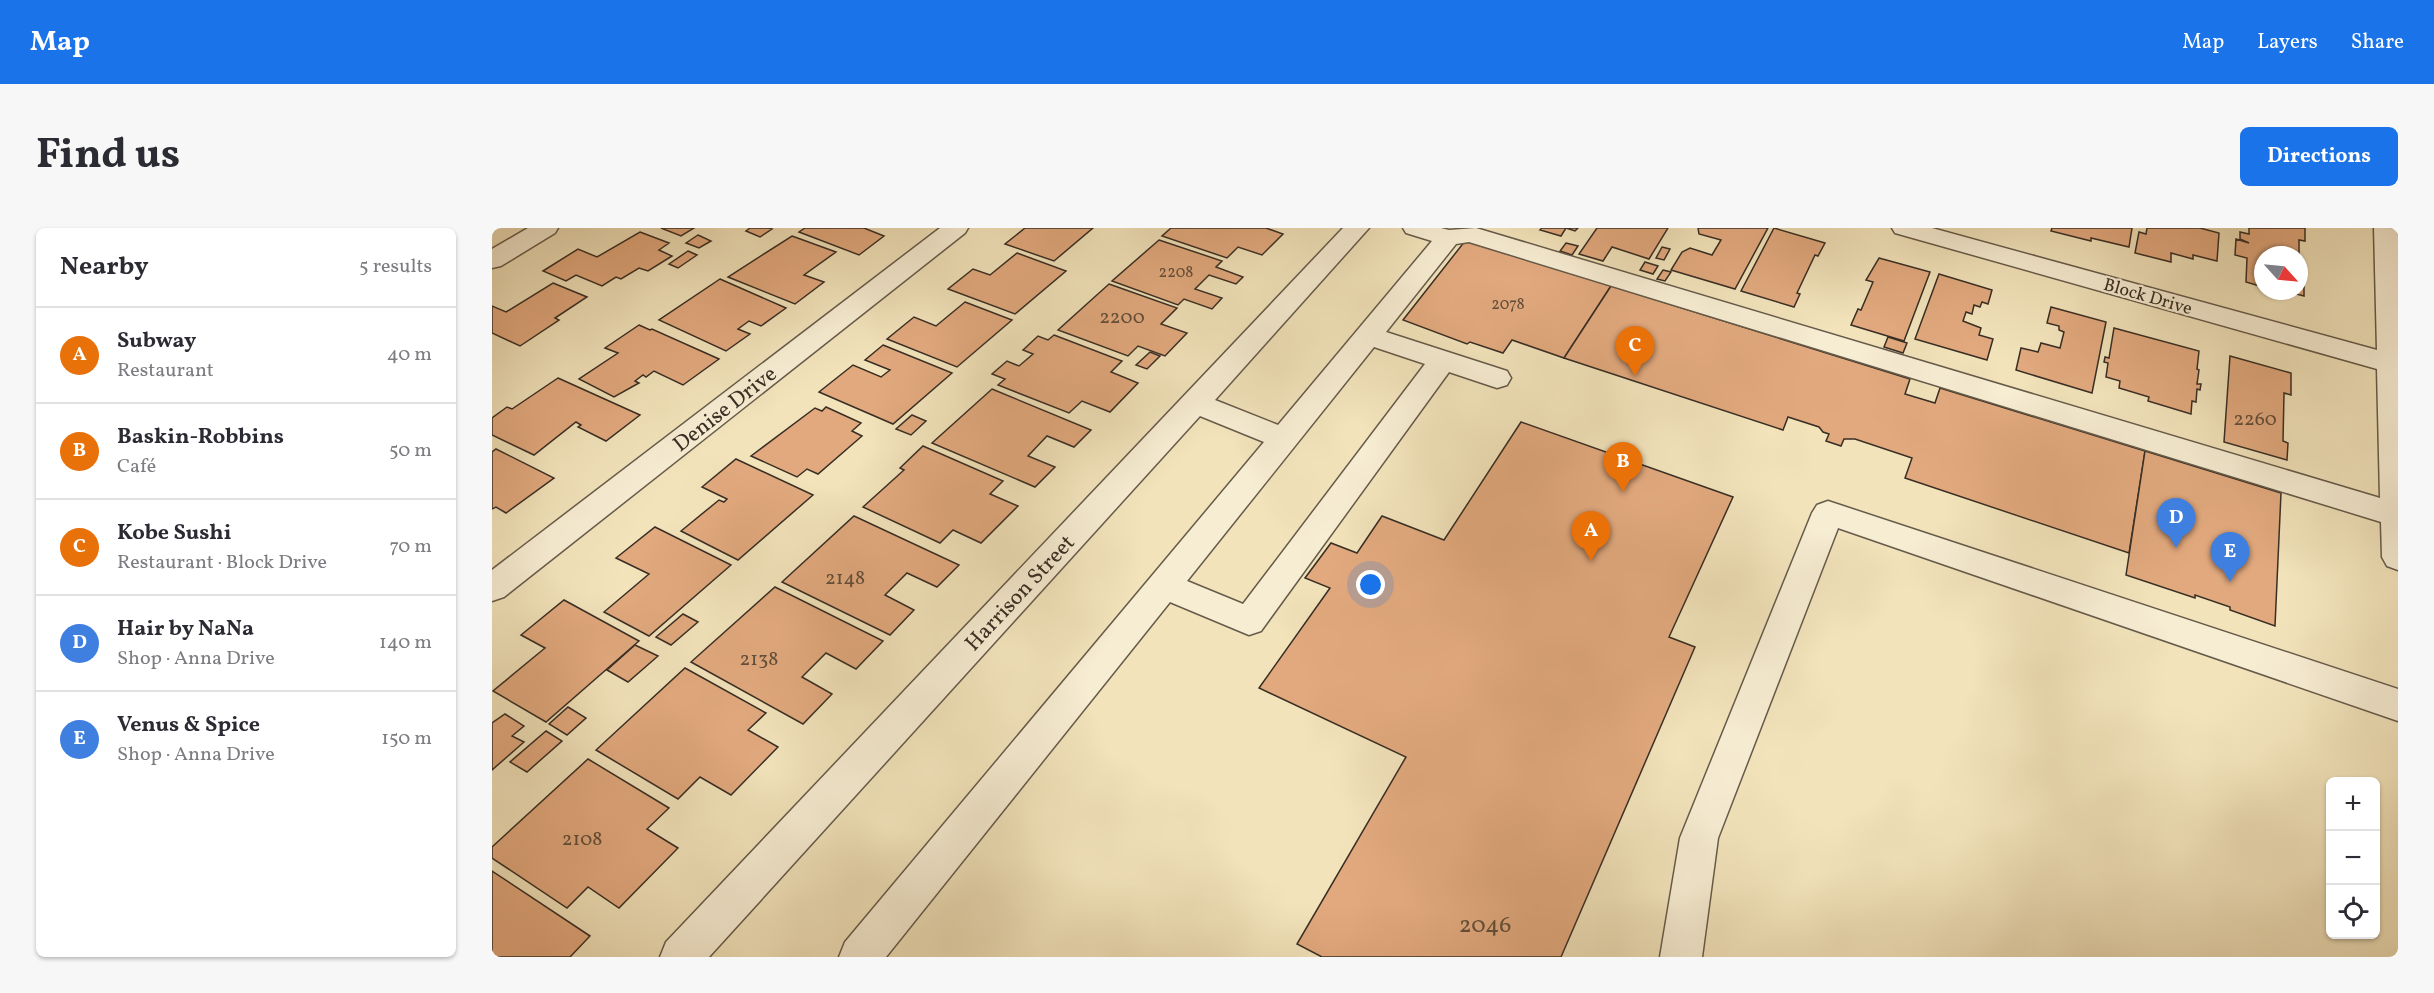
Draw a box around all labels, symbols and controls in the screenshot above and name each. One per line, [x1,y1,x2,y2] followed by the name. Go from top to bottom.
[30,23,90,62] text: Map
[2182,28,2224,57] text: Map
[2257,28,2318,57] text: Layers
[2351,28,2404,57] text: Share
[36,127,180,186] text: Find us
[2240,127,2398,186] button: Directions
[2254,246,2308,300] north arrow
[60,249,149,285] text: Nearby
[359,253,432,281] text: 5 results
[1159,262,1193,284] house number: 2208
[2100,273,2195,322] street label: Block Drive
[1491,294,1525,316] house number: 2078
[1099,304,1145,332] house number: 2200
[117,326,196,357] text: Subway
[1616,326,1654,376] pin: C
[72,341,87,369] text: A
[387,341,432,369] text: 40 m
[117,357,214,385] text: Restaurant
[667,360,784,460] street label: Denise Drive
[2233,406,2277,434] house number: 2260
[117,422,284,453] text: Baskin-Robbins
[73,437,86,465] text: B
[389,437,432,465] text: 50 m
[1604,442,1642,492] pin: B
[117,453,156,481] text: Café
[2156,498,2196,548] pin: D
[1572,512,1610,561] pin: A
[117,518,231,549] text: Kobe Sushi
[959,528,1083,659] street label: Harrison Street
[2210,532,2250,582] pin: E
[73,533,86,561] text: C
[389,533,432,561] text: 70 m
[117,549,327,577] text: Restaurant · Block Drive
[825,565,865,593] house number: 2148
[1356,570,1385,599] your location
[117,614,254,645] text: Hair by NaNa
[72,629,87,657] text: D
[379,629,432,657] text: 140 m
[117,645,275,673] text: Shop · Anna Drive
[740,646,778,674] house number: 2138
[117,710,260,741] text: Venus & Spice
[73,725,86,753] text: E
[381,725,432,753] text: 150 m
[117,741,275,769] text: Shop · Anna Drive
[2326,777,2380,939] map controls
[2326,777,2380,831] button: +
[562,826,602,854] house number: 2108
[2326,831,2380,885] button: −
[2326,885,2380,939] button: locate
[1459,909,1511,943] house number: 2046

